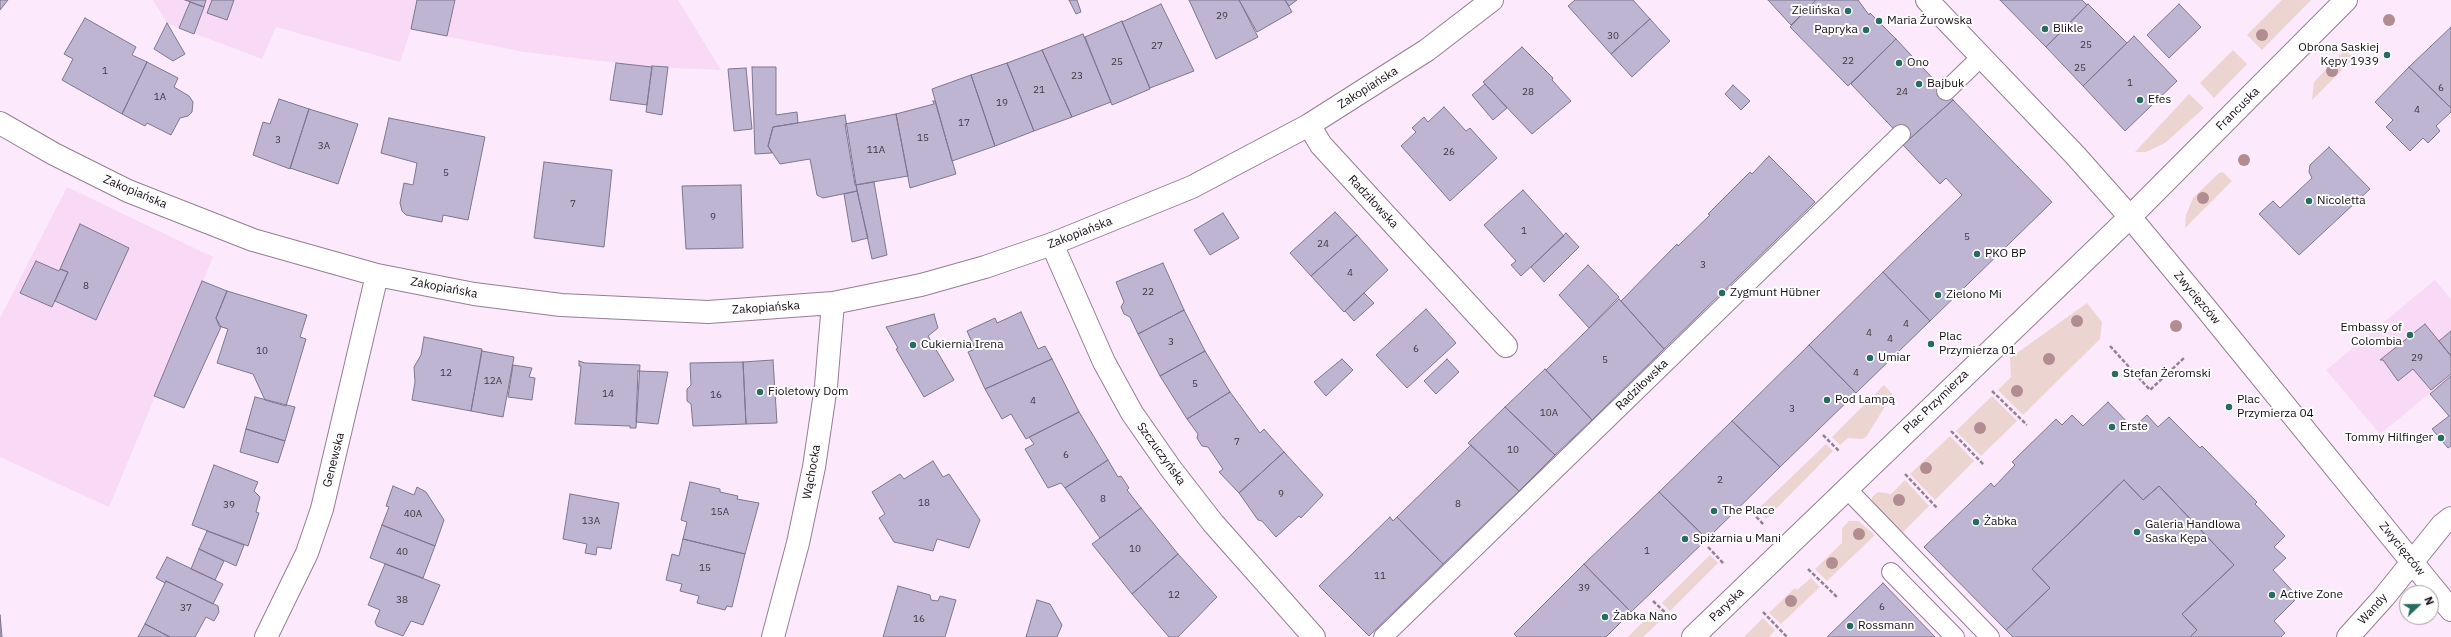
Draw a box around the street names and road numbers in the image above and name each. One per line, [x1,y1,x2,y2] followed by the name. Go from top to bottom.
[1335,64,1401,112] street label: Zakopiańska
[2213,84,2263,134] street label: Francuska
[101,172,169,212] street label: Zakopiańska
[1345,173,1401,231] street label: Radziłowska
[1046,214,1114,252] street label: Zakopiańska
[2171,268,2223,328] street label: Zwycięzców
[409,274,479,302] street label: Zakopiańska
[732,298,800,318] street label: Zakopiańska
[1613,356,1671,414] street label: Radziłowska
[1900,367,1972,437] street label: Plac Przymierza
[1133,420,1189,488] street label: Szczuczyńska
[320,431,348,489] street label: Genewska
[800,444,824,500] street label: Wąchocka
[2376,519,2428,579] street label: Zwycięzców
[1707,585,1747,625] street label: Paryska
[2355,591,2391,627] street label: Wandy

